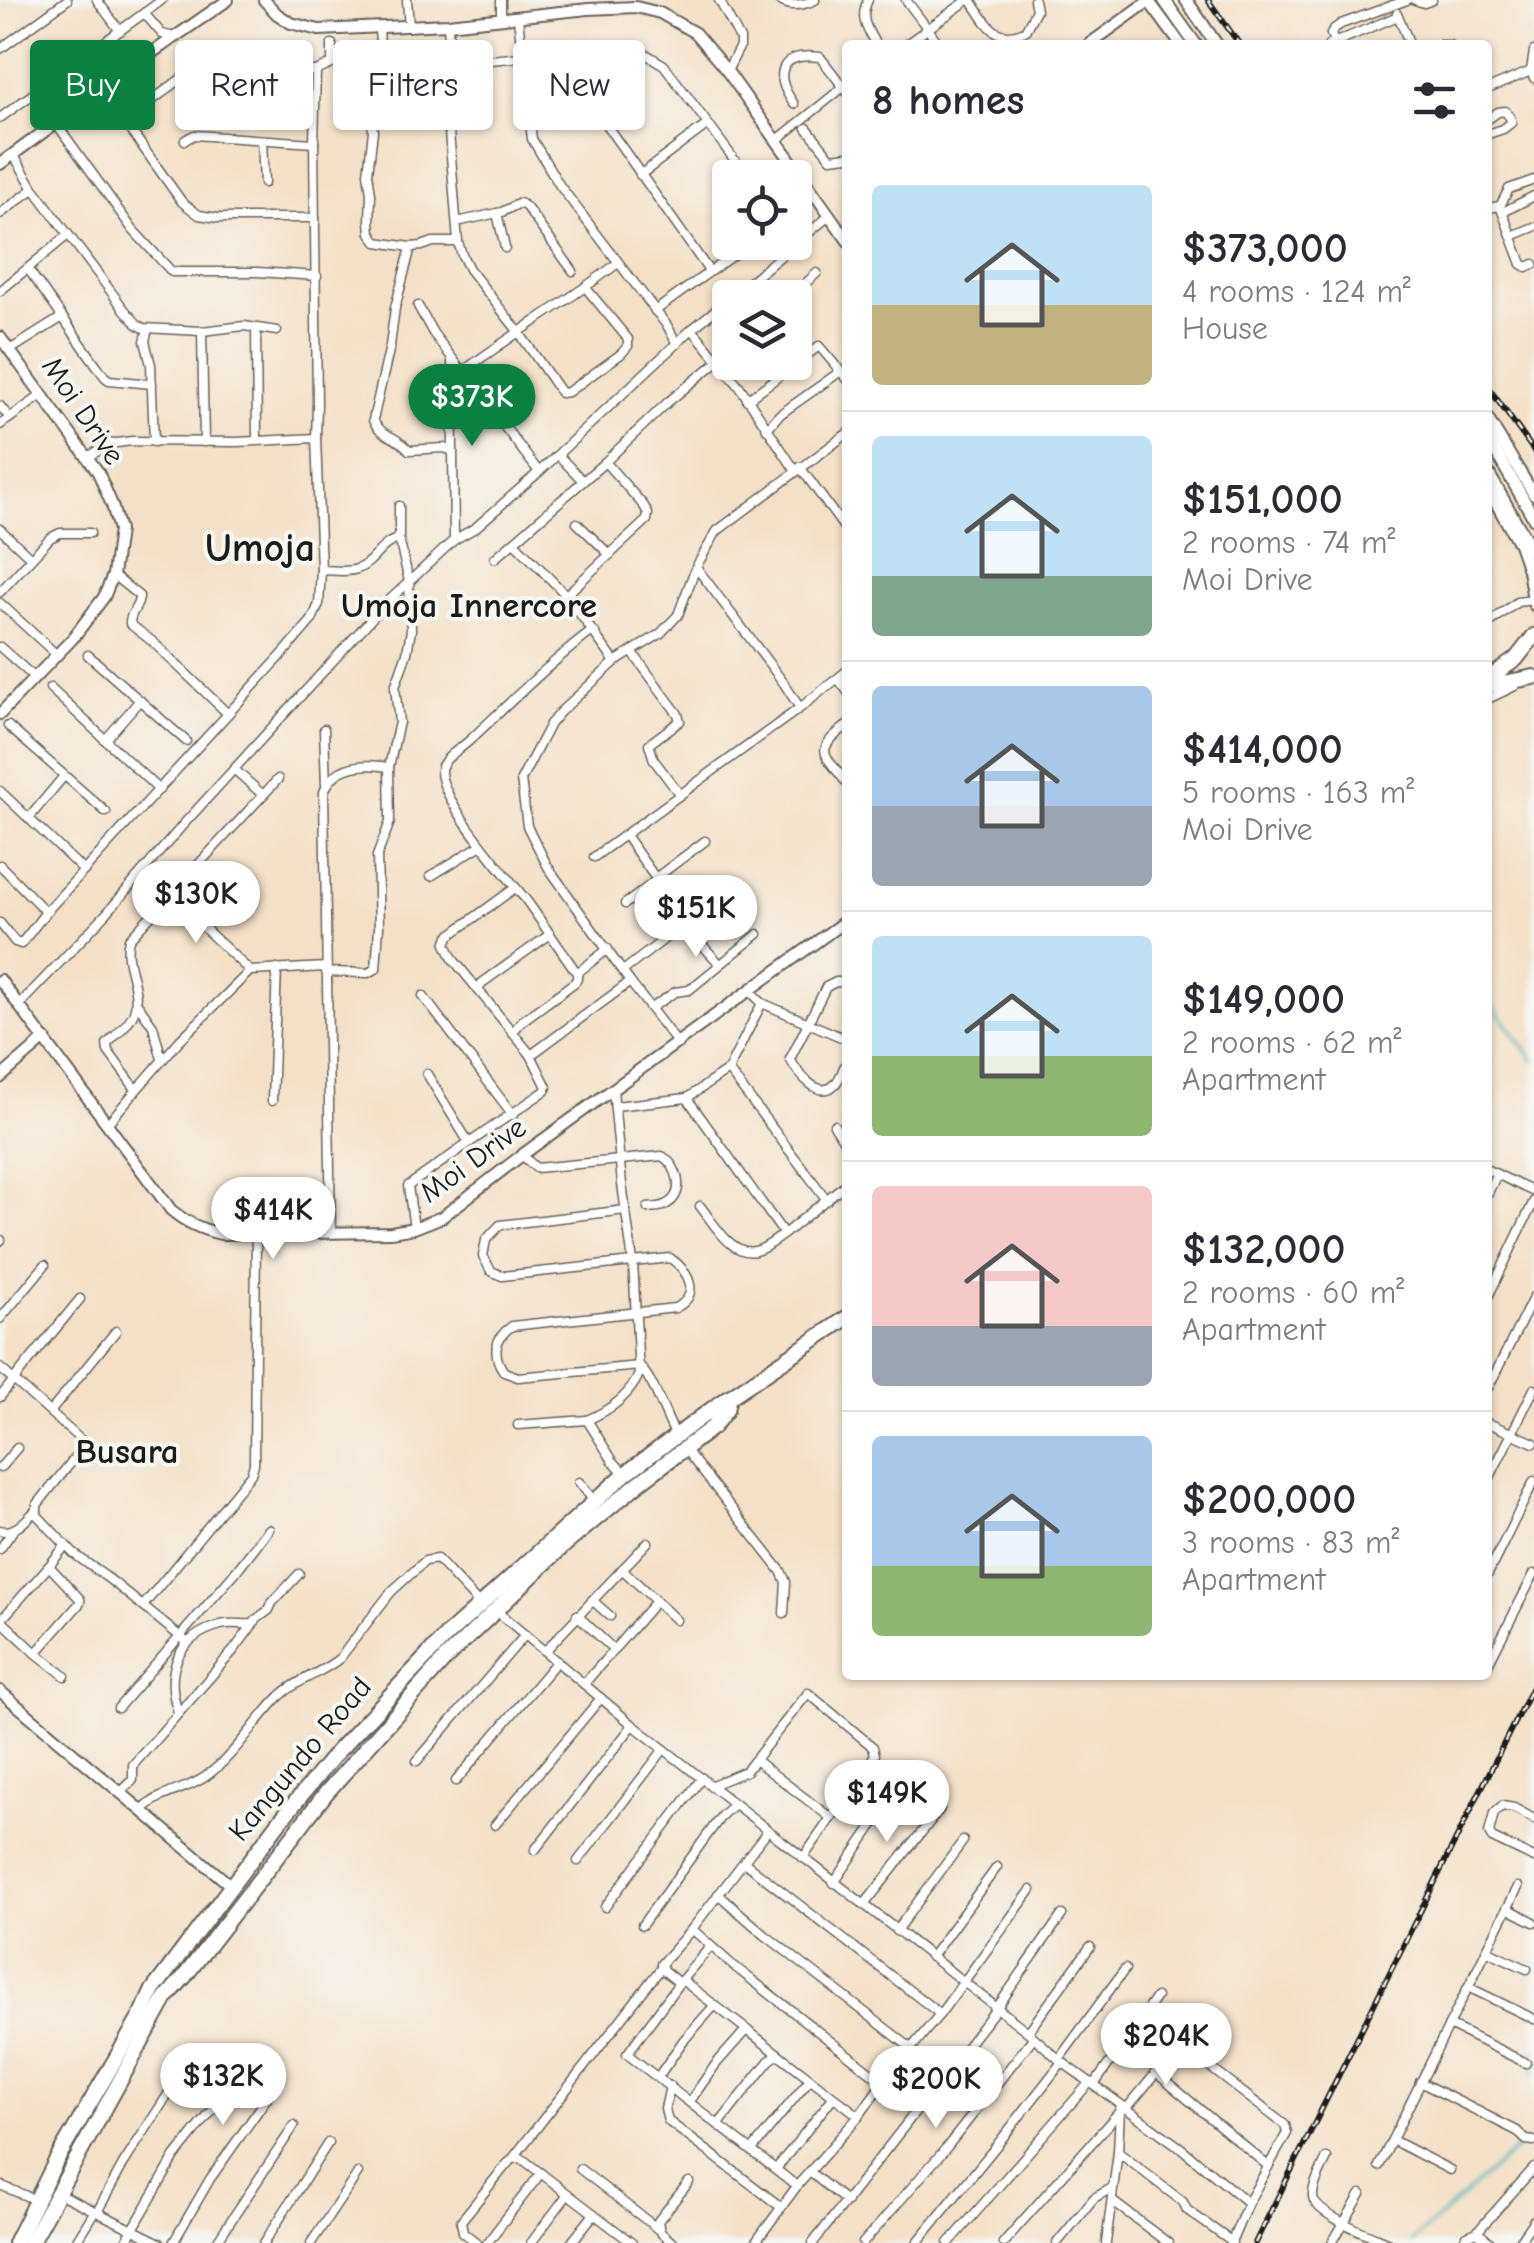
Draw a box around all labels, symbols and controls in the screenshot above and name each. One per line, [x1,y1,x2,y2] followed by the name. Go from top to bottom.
[30,40,155,130] chip: Buy
[175,40,313,130] chip: Rent
[333,40,493,130] chip: Filters
[513,40,645,130] chip: New
[1407,73,1462,128] icon: filters
[872,76,1024,125] text: 8 homes
[712,160,812,380] map controls
[712,160,812,260] button: locate
[1182,224,1348,273] text: $373,000
[952,225,1072,345] icon: home
[1182,273,1411,310] text: 4 rooms · 124 m²
[712,280,812,380] button: layers
[1182,310,1268,347] text: House
[34,350,132,472] street label: Moi Drive
[402,364,542,449] pin: $373K
[430,378,514,415] text: $373K
[1182,475,1343,524] text: $151,000
[952,476,1072,596] icon: home
[1182,524,1395,561] text: 2 rooms · 74 m²
[205,525,315,571] district label: Umoja
[1182,561,1313,598] text: Moi Drive
[341,585,597,626] district label: Umoja Innercore
[1182,725,1343,774] text: $414,000
[952,726,1072,846] icon: home
[1182,774,1414,811] text: 5 rooms · 163 m²
[1182,811,1313,848] text: Moi Drive
[126,861,266,946] pin: $130K
[154,875,238,912] text: $130K
[626,875,766,960] pin: $151K
[656,889,736,926] text: $151K
[1182,975,1345,1024] text: $149,000
[952,976,1072,1096] icon: home
[1182,1024,1401,1061] text: 2 rooms · 62 m²
[1182,1061,1325,1098] text: Apartment
[413,1110,533,1210] street label: Moi Drive
[203,1177,343,1262] pin: $414K
[233,1191,313,1228] text: $414K
[1182,1225,1346,1274] text: $132,000
[952,1226,1072,1346] icon: home
[1182,1274,1404,1311] text: 2 rooms · 60 m²
[1182,1311,1325,1348] text: Apartment
[75,1431,179,1472] district label: Busara
[1182,1475,1356,1524] text: $200,000
[952,1476,1072,1596] icon: home
[1182,1524,1399,1561] text: 3 rooms · 83 m²
[1182,1561,1325,1598] text: Apartment
[221,1670,379,1848] street label: Kangundo Road
[817,1760,957,1845] pin: $149K
[846,1774,928,1811] text: $149K
[1096,2003,1236,2088] pin: $204K
[1123,2017,1209,2054] text: $204K
[153,2043,293,2128] pin: $132K
[866,2046,1006,2131] pin: $200K
[182,2057,264,2094] text: $132K
[891,2060,981,2097] text: $200K

